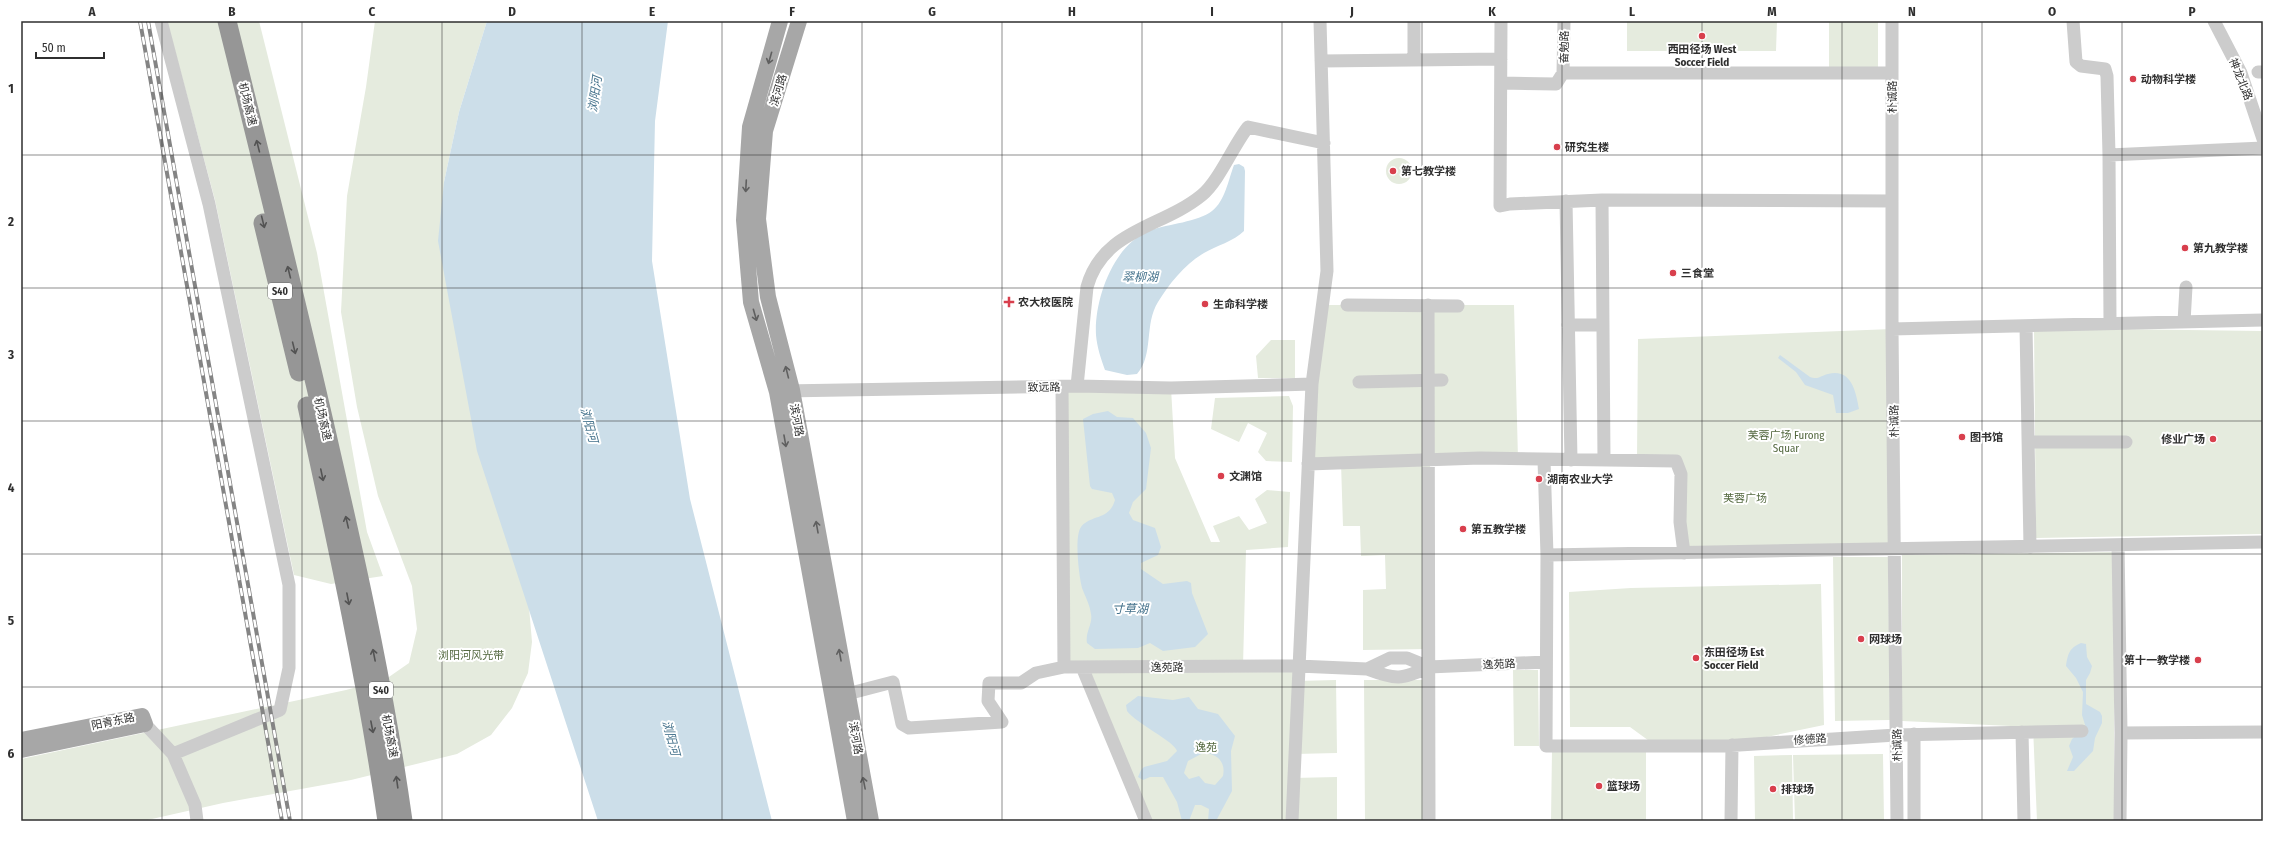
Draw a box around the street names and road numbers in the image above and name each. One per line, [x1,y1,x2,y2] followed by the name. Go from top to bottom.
[1558,30,1571,64] street label: 奋勉路
[2226,56,2255,102] street label: 神龙北路
[767,72,790,108] street label: 滨河路
[236,81,259,127] street label: 机场高速
[1886,81,1899,114] street label: 朴诚路
[268,283,292,299] road number: S40
[1027,381,1061,394] street label: 致远路
[311,396,334,442] street label: 机场高速
[787,403,806,438] street label: 滨河路
[1888,404,1901,438] street label: 朴诚路
[1482,657,1516,672] street label: 逸苑路
[1151,661,1184,674] street label: 逸苑路
[369,682,393,698] road number: S40
[90,711,136,732] street label: 阳青东路
[379,713,400,759] street label: 机场高速
[846,721,865,756] street label: 滨河路
[1891,728,1904,762] street label: 朴诚路
[1793,732,1827,747] street label: 修德路

